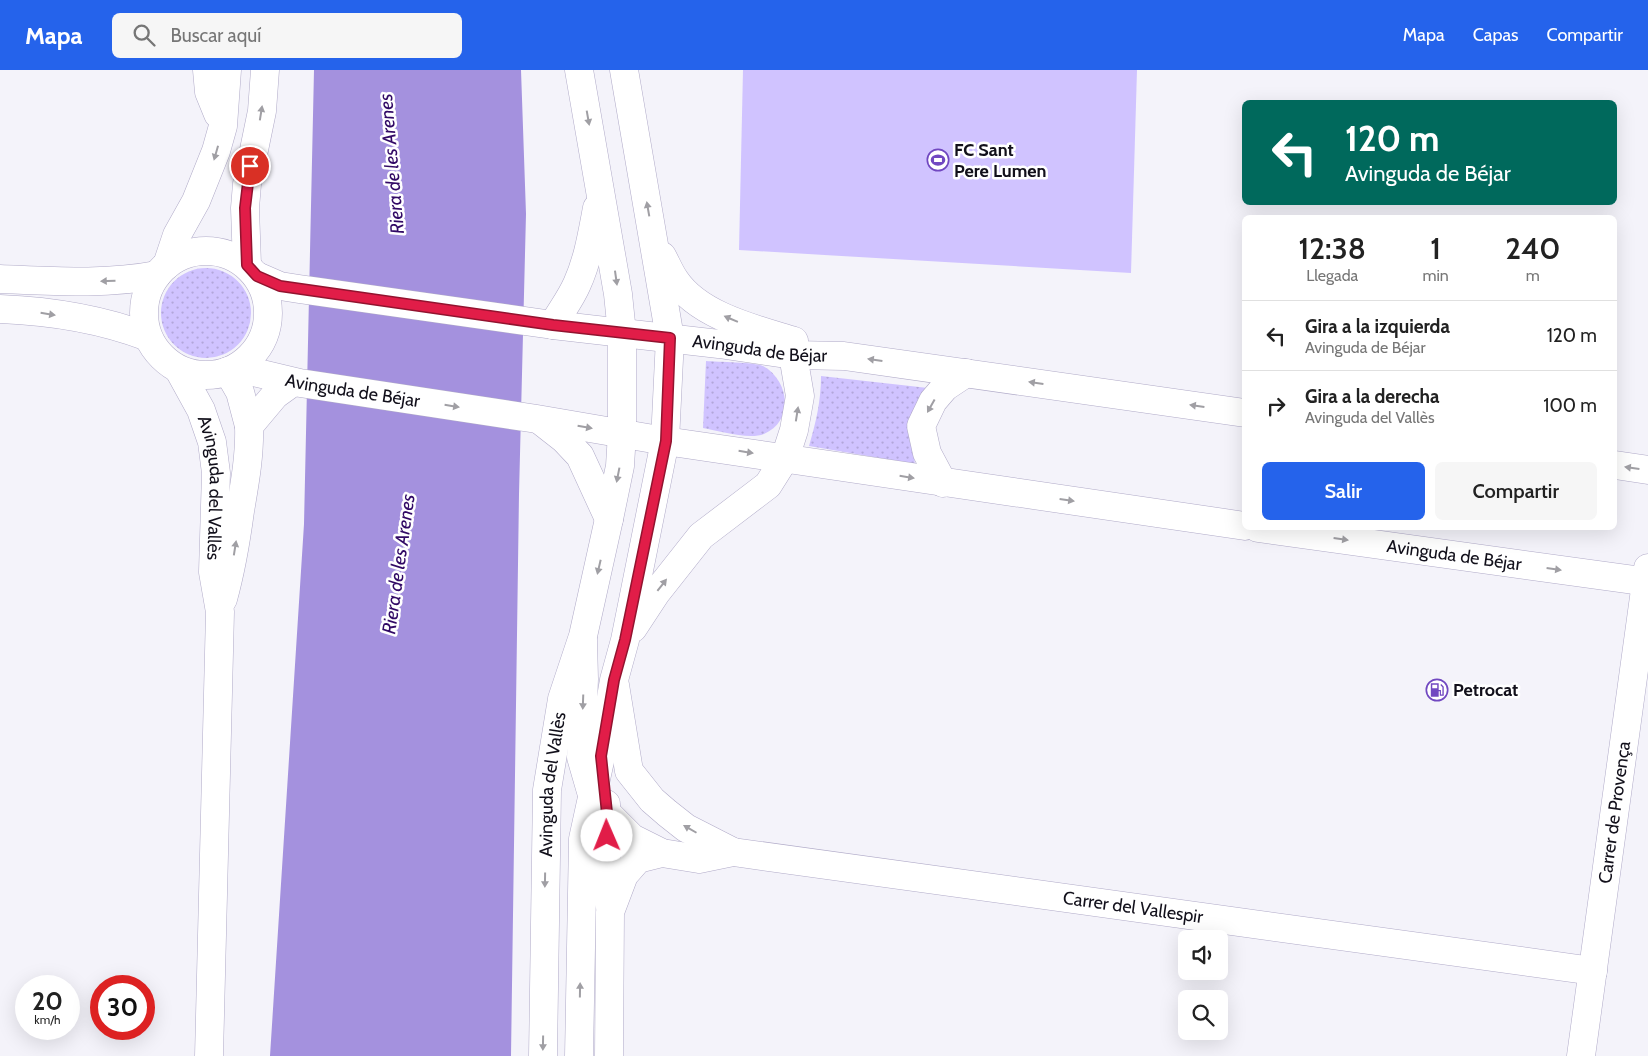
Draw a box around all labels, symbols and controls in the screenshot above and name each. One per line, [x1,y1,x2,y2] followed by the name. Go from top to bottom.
[112,13,462,58] search box
[25,21,82,50] text: Mapa
[130,21,158,49] icon: search
[170,24,261,47] text: Buscar aquí
[1403,24,1445,46] text: Mapa
[1473,24,1519,46] text: Capas
[1547,24,1623,46] text: Compartir
[374,93,409,235] water label: Riera de les Arenes
[258,105,266,121] one-way arrow
[584,110,592,126] one-way arrow
[1345,117,1439,160] text: 120 m
[1262,120,1327,185] icon: left
[954,139,1047,182] place label: FC Sant Pere Lumen
[211,145,219,160] one-way arrow
[229,145,271,187] pin
[926,148,950,172] sports icon: FC Sant Pere Lumen
[236,152,264,180] icon: arrive
[1345,160,1511,187] text: Avinguda de Béjar
[644,200,652,216] one-way arrow
[1299,230,1366,267] text: 12:38
[1430,230,1441,267] text: 1
[1505,230,1560,267] text: 240
[1306,266,1358,285] text: Llegada
[1422,266,1449,285] text: min
[1526,266,1540,285] text: m
[612,270,620,286] one-way arrow
[100,277,116,285] one-way arrow
[41,310,57,318] one-way arrow
[724,315,738,323] one-way arrow
[1305,315,1450,338] text: Gira a la izquierda
[1262,322,1290,350] icon: left
[1547,324,1597,347] text: 120 m
[691,330,828,367] street label: Avinguda de Béjar
[1305,338,1426,357] text: Avinguda de Béjar
[867,356,883,364] one-way arrow
[283,369,422,412] street label: Avinguda de Béjar
[1028,379,1044,387] one-way arrow
[1305,385,1440,408] text: Gira a la derecha
[1262,392,1290,420] icon: right
[1543,394,1597,417] text: 100 m
[927,398,935,413] one-way arrow
[445,402,461,410] one-way arrow
[1188,402,1204,410] one-way arrow
[793,406,801,422] one-way arrow
[1305,408,1435,427] text: Avinguda del Vallès
[193,412,227,560] street label: Avinguda del Vallès
[578,424,594,432] one-way arrow
[738,448,754,456] one-way arrow
[1262,462,1425,520] button: Salir
[1435,462,1597,520] button: Compartir
[1623,464,1639,472] one-way arrow
[614,467,622,483] one-way arrow
[899,473,915,481] one-way arrow
[377,493,420,635] water label: Riera de les Arenes
[1060,497,1076,505] one-way arrow
[1334,535,1350,543] one-way arrow
[1385,535,1523,575] street label: Avinguda de Béjar
[231,540,239,556] one-way arrow
[595,559,603,574] one-way arrow
[1546,566,1562,574] one-way arrow
[657,579,668,592] one-way arrow
[1425,678,1449,702] fuel station icon: Petrocat
[1453,679,1518,701] place label: Petrocat
[579,694,587,710] one-way arrow
[535,710,571,857] street label: Avinguda del Vallès
[1594,739,1635,885] street label: Carrer de Provença
[580,809,632,861] position arrow
[682,825,697,833] one-way arrow
[541,873,549,889] one-way arrow
[1062,887,1205,928] street label: Carrer del Vallespir
[1178,930,1228,1040] map controls
[1178,930,1228,980] button: sound
[90,975,155,1040] speed limit sign: 30
[576,982,584,998] one-way arrow
[32,986,63,1016] text: 20
[1178,990,1228,1040] button: search
[34,1012,61,1027] text: km/h
[539,1035,547,1051] one-way arrow

